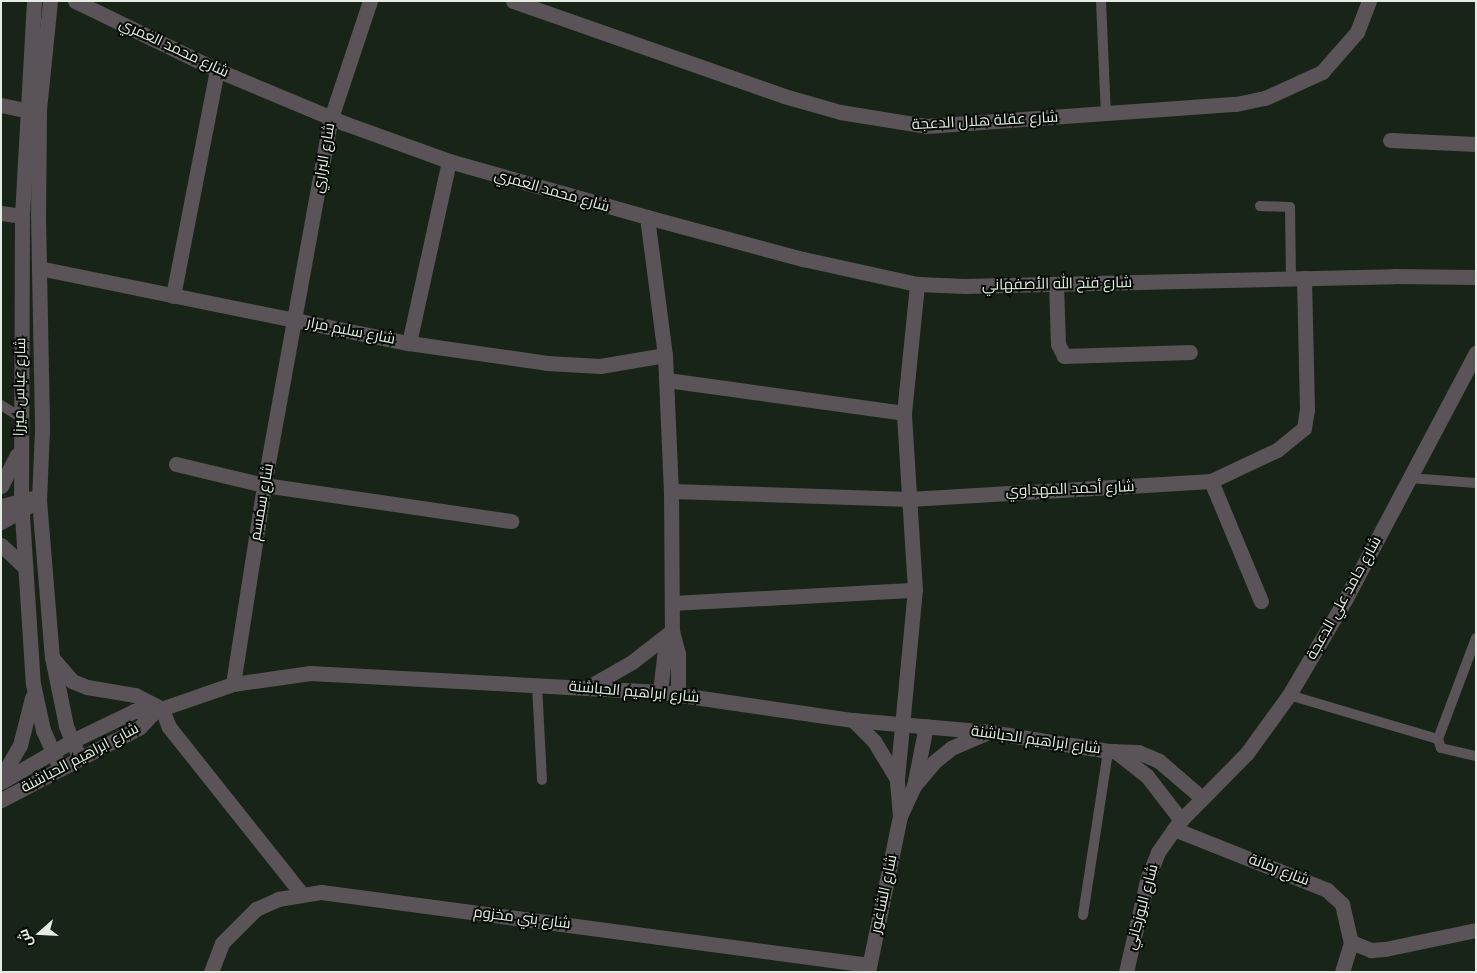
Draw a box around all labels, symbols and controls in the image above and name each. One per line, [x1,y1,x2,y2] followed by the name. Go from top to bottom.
[116,15,232,81] street label: شارع محمد العمري
[911,108,1059,134] street label: شارع عقلة هلال الدعجة
[309,121,339,195] street label: شارع البراري
[492,166,612,216] street label: شارع محمد العمري
[982,274,1132,294] street label: شارع فتح الله الأصفهاني
[305,314,397,348] street label: شارع سليم مرار
[10,337,30,437] street label: شارع عباس ميرزا
[246,462,278,542] street label: شارع سمسم
[1005,478,1135,500] street label: شارع أحمد المهداوي
[1303,533,1385,663] street label: شارع حامد علي الدعجة
[568,677,700,707] street label: شارع ابراهيم الحباشنة
[18,719,142,797] street label: شارع ابراهيم الحباشنة
[970,722,1102,758] street label: شارع ابراهيم الحباشنة
[1246,850,1312,890] street label: شارع رمانة
[867,853,901,935] street label: شارع الشاغور
[1122,862,1162,952] street label: شارع البوزجاني
[472,903,572,933] street label: شارع بني مخزوم
[15,908,65,958] north arrow
[14,927,36,949] text: ش

